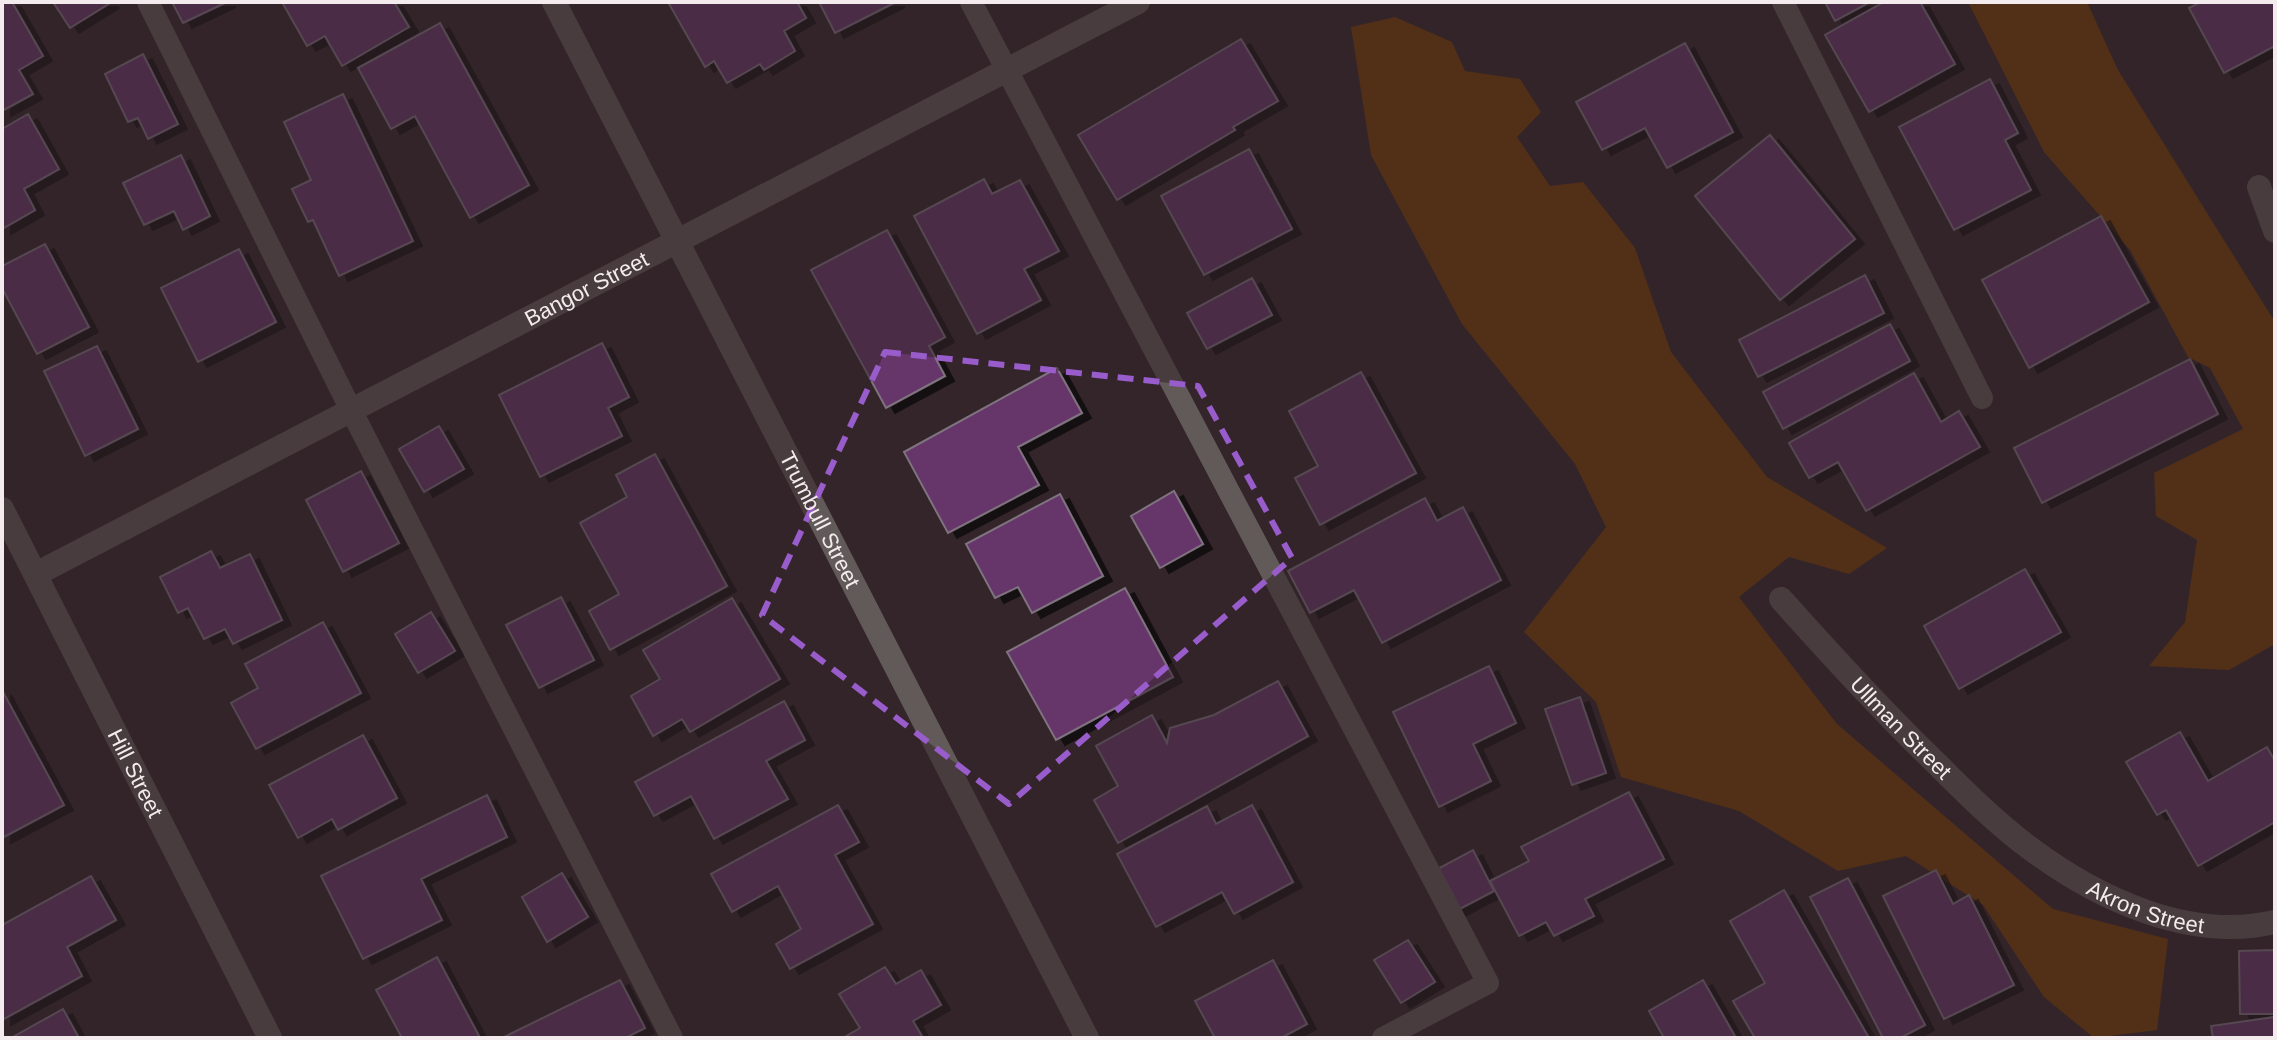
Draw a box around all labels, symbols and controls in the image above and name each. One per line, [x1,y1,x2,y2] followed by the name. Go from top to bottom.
[520,246,653,331] street label: Bangor Street
[774,447,865,592] street label: Trumbull Street
[1845,672,1956,784] street label: Ullman Street
[103,725,168,821] street label: Hill Street
[2083,876,2206,938] street label: Akron Street

